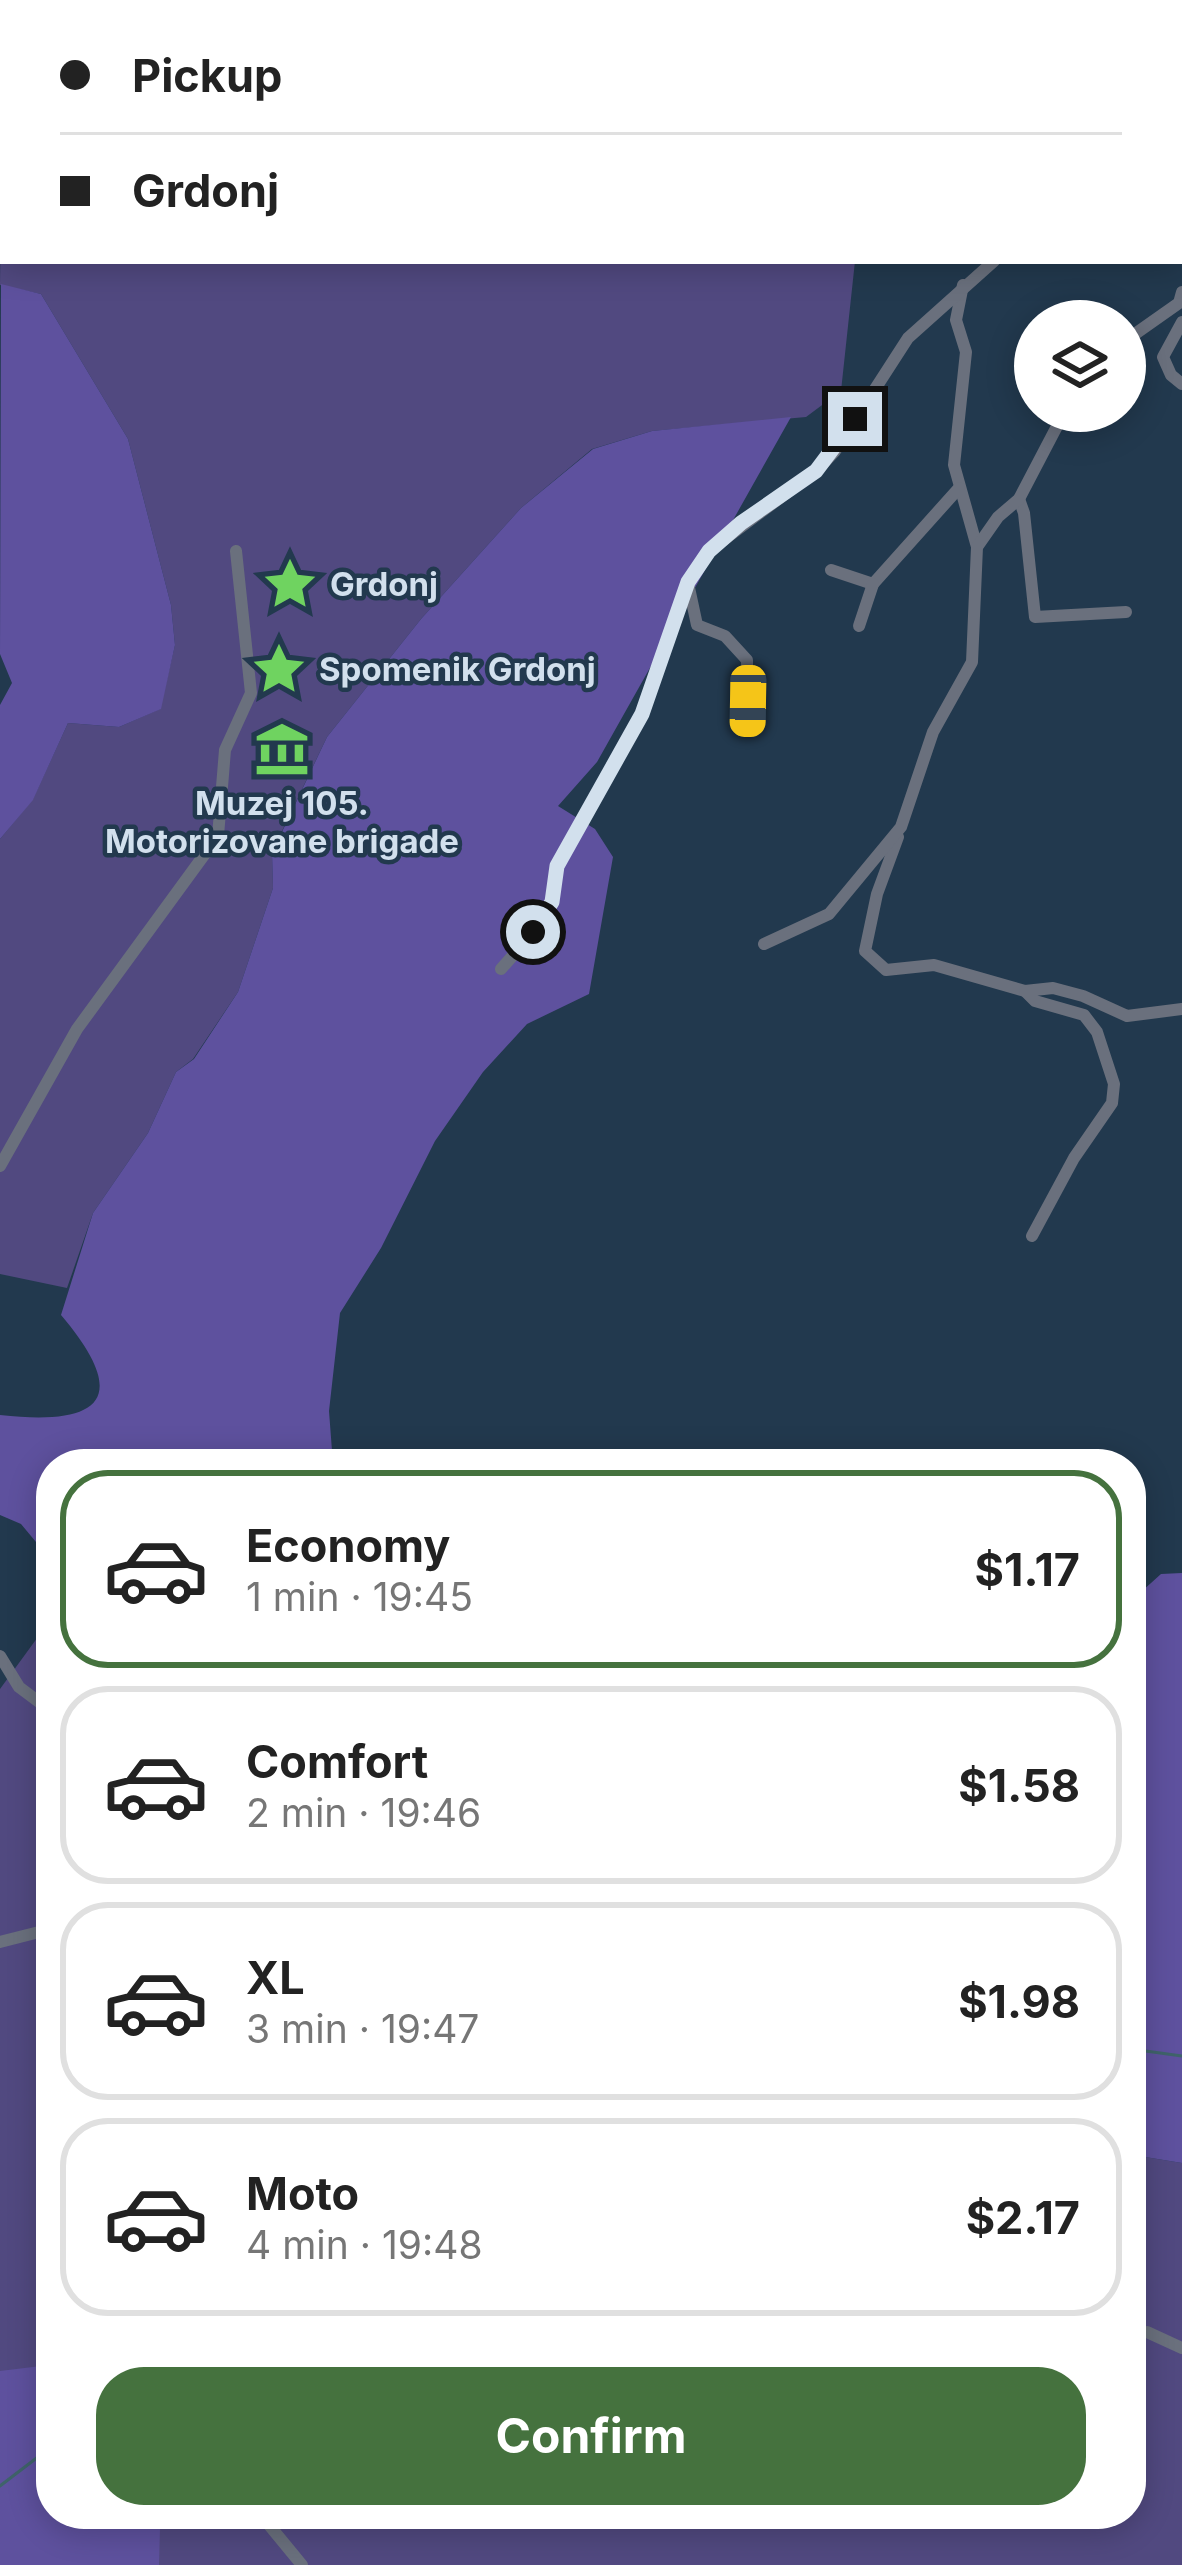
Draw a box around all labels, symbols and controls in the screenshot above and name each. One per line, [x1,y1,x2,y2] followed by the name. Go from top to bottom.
[132,48,282,103] text: Pickup
[132,163,279,218] text: Grdonj
[1014,300,1146,432] map controls
[1014,300,1146,432] button: layers
[828,392,882,446] route end
[261,555,319,613] place icon: Grdonj
[330,564,438,604] place label: Grdonj
[250,640,308,698] place icon: Spomenik Grdonj
[319,649,596,689] place label: Spomenik Grdonj
[729,665,767,737] car
[253,720,311,778] museum icon: Muzej 105. Motorizovane brigade
[105,783,459,861] place label: Muzej 105. Motorizovane brigade
[506,905,560,959] route start
[102,1515,210,1623] icon: car
[246,1518,450,1573] text: Economy
[975,1542,1080,1597] text: $1.17
[246,1573,473,1620] text: 1 min · 19:45
[102,1731,210,1839] icon: car
[246,1734,428,1789] text: Comfort
[958,1758,1080,1813] text: $1.58
[246,1789,481,1836] text: 2 min · 19:46
[102,1947,210,2055] icon: car
[246,1950,305,2005] text: XL
[958,1974,1080,2029] text: $1.98
[246,2005,479,2052] text: 3 min · 19:47
[102,2163,210,2271] icon: car
[246,2166,359,2221] text: Moto
[966,2190,1080,2245] text: $2.17
[246,2221,483,2268] text: 4 min · 19:48
[96,2367,1086,2505] button: Confirm

